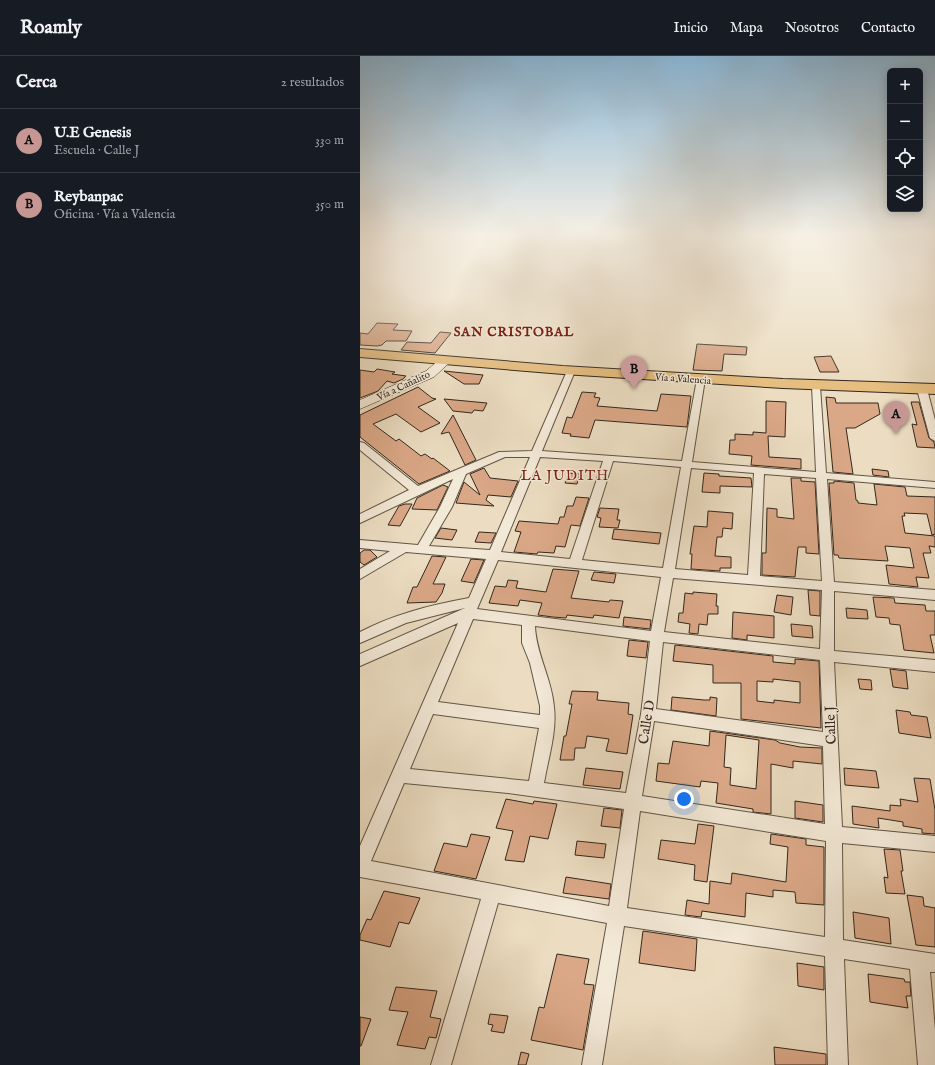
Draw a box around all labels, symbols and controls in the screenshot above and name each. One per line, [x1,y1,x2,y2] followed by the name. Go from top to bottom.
[20,16,82,40] text: Roamly
[673,19,708,37] text: Inicio
[730,19,763,37] text: Mapa
[785,19,839,37] text: Nosotros
[861,19,915,37] text: Contacto
[887,68,923,212] map controls
[887,68,923,104] button: +
[16,72,57,93] text: Cerca
[281,74,344,91] text: 2 resultados
[887,104,923,140] button: −
[54,123,131,142] text: U.E Genesis
[25,132,33,149] text: A
[315,132,344,149] text: 330 m
[887,140,923,176] button: locate
[54,142,140,159] text: Escuela · Calle J
[887,176,923,212] button: layers
[54,187,123,206] text: Reybanpac
[25,196,33,213] text: B
[315,196,344,213] text: 350 m
[54,206,175,223] text: Oficina · Vía a Valencia
[454,324,574,341] district label: SAN CRISTOBAL
[621,356,647,389] pin: B
[374,368,433,405] street label: Vía a Cañalito
[653,371,712,388] street label: Vía a Valencia
[883,401,909,434] pin: A
[521,467,609,485] district label: LA JUDITH
[635,699,659,745] street label: Calle D
[821,705,841,745] street label: Calle J
[674,789,694,809] your location

